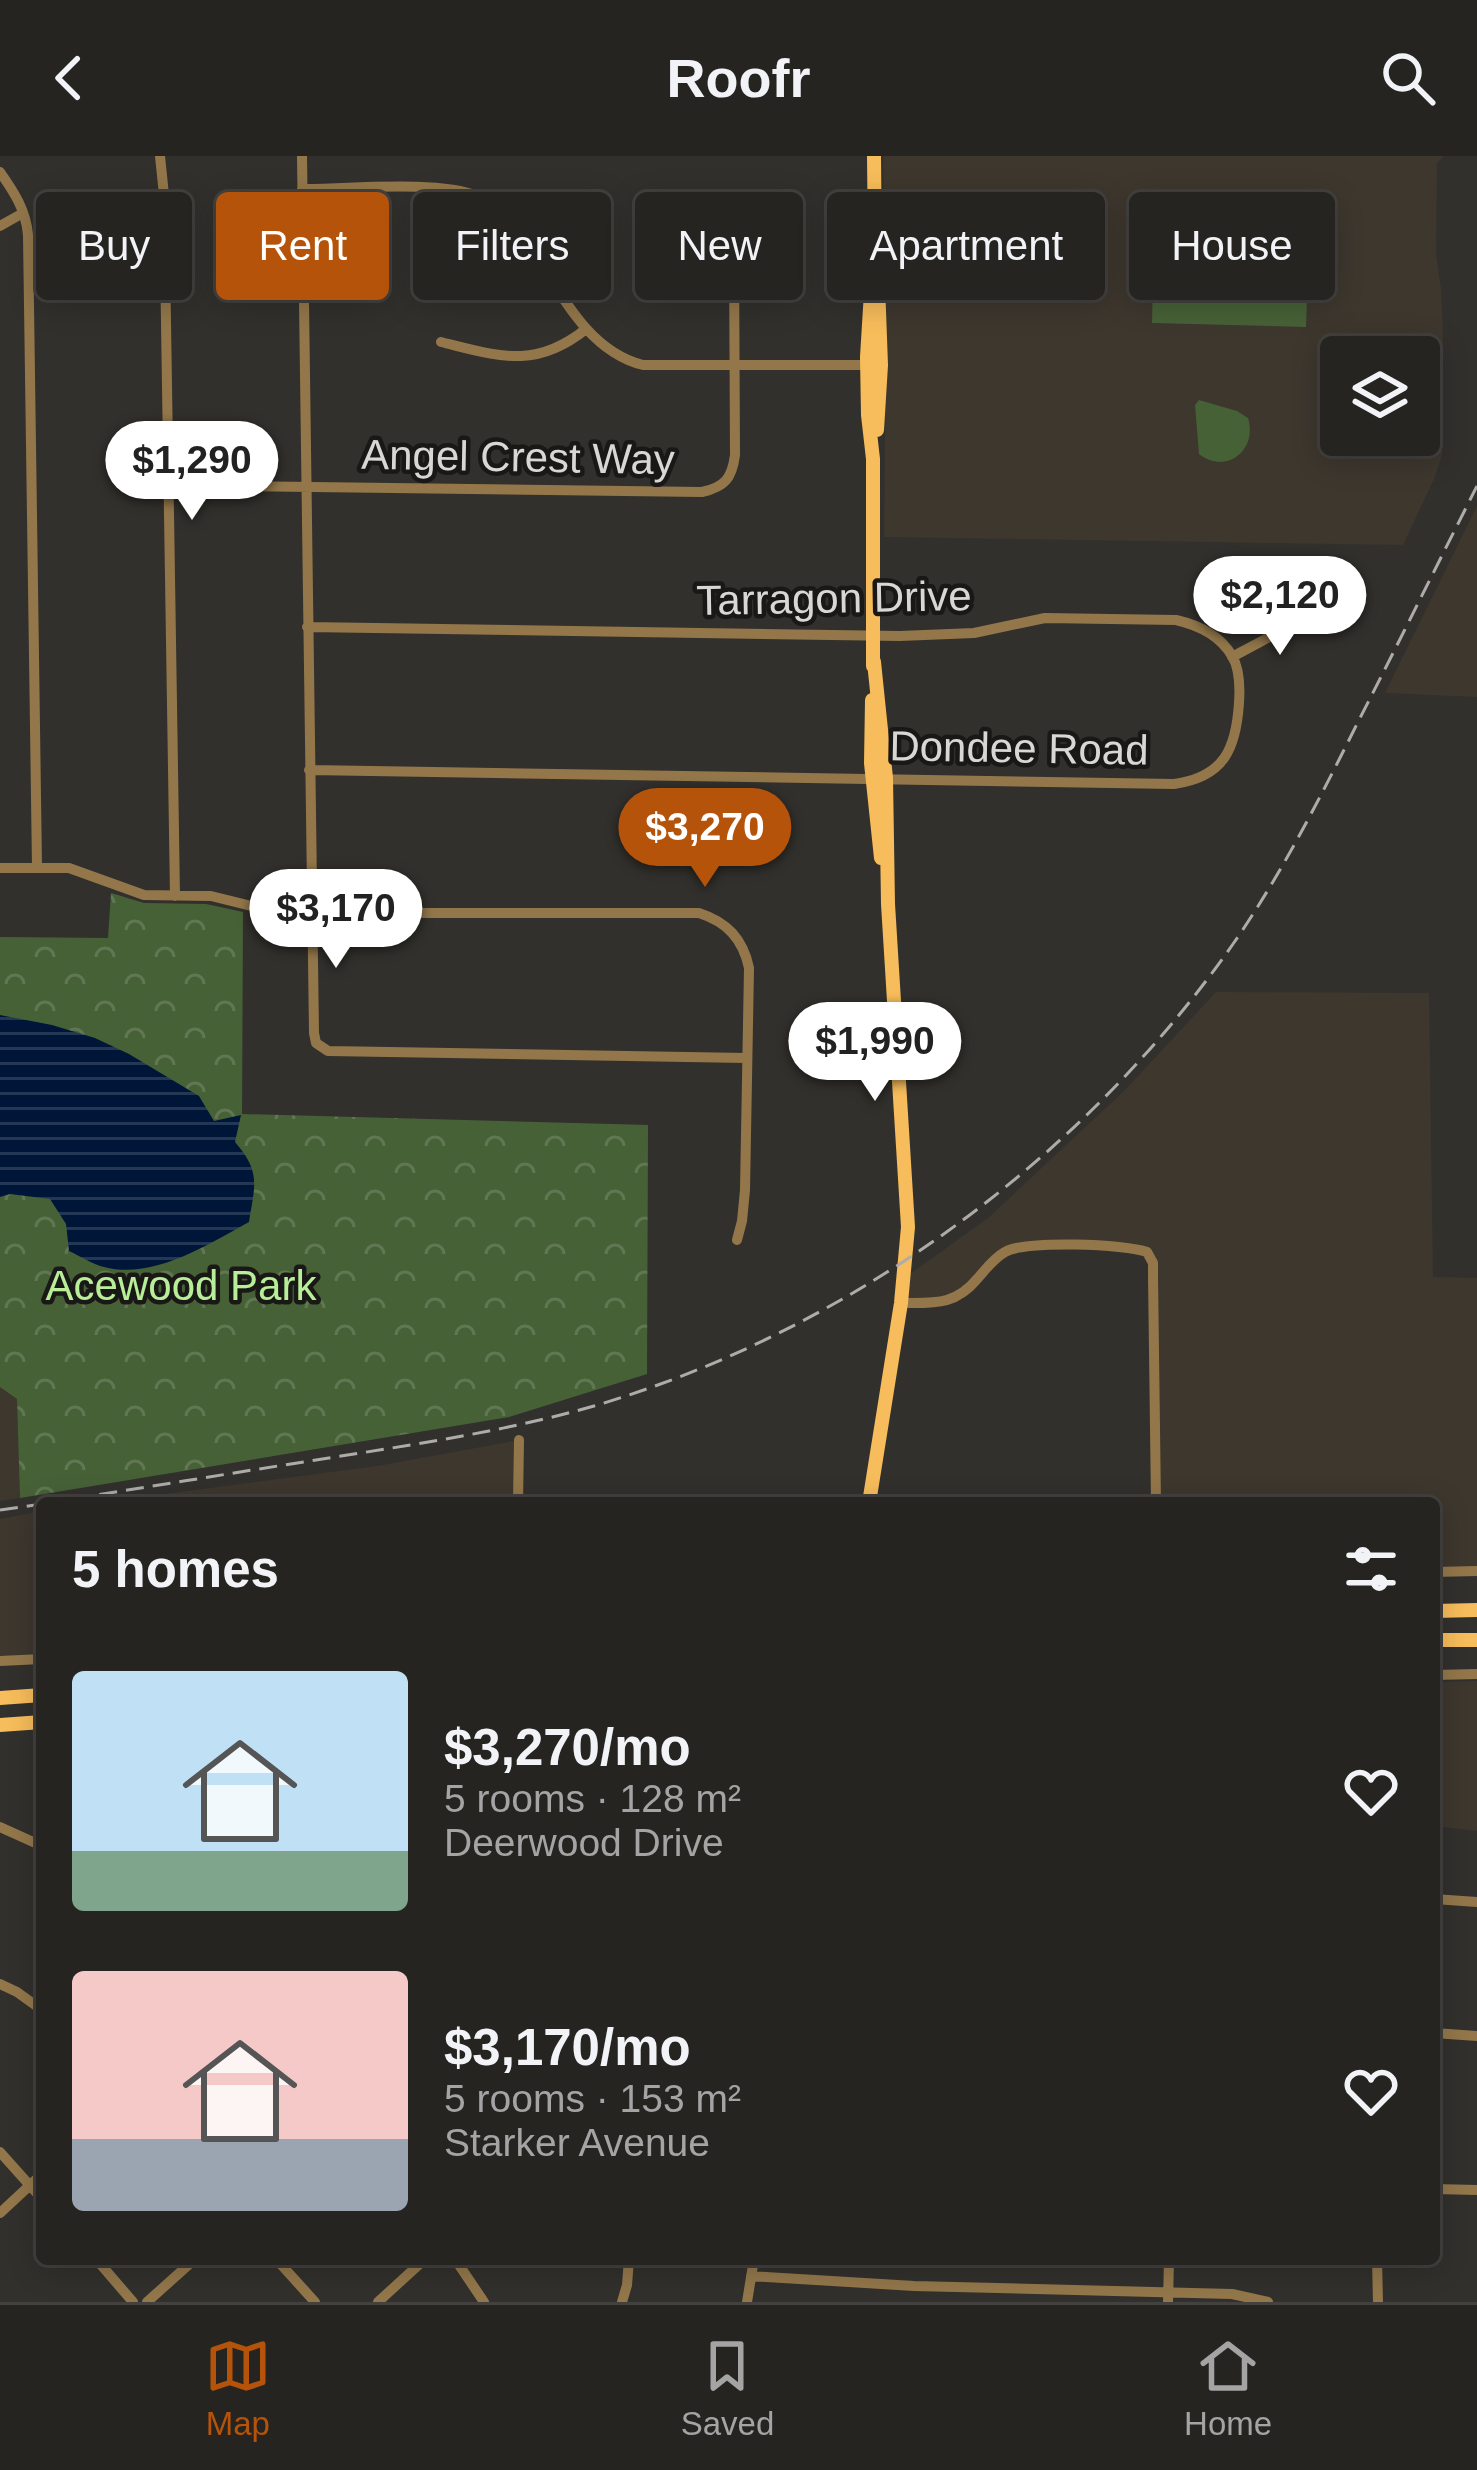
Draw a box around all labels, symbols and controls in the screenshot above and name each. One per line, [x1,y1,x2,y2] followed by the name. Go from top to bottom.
[36,45,102,111] icon: back
[1375,45,1441,111] icon: search
[667,48,810,108] text: Roofr
[36,192,192,300] chip: Buy
[216,192,389,300] chip: Rent
[413,192,611,300] chip: Filters
[635,192,803,300] chip: New
[827,192,1105,300] chip: Apartment
[1129,192,1335,300] chip: House
[1320,336,1440,456] map controls
[1320,336,1440,456] button: layers
[94,421,290,523] pin: $1,290
[361,431,675,483] street label: Angel Crest Way
[132,438,252,481] text: $1,290
[1182,556,1378,658] pin: $2,120
[696,572,972,624] street label: Tarragon Drive
[1220,573,1340,616] text: $2,120
[889,722,1149,774] street label: Dondee Road
[607,788,803,890] pin: $3,270
[645,805,765,848] text: $3,270
[238,869,434,971] pin: $3,170
[276,886,396,929] text: $3,170
[777,1002,973,1104] pin: $1,990
[815,1019,935,1062] text: $1,990
[46,1262,317,1309] park label: Acewood Park
[1338,1536,1404,1602] icon: filters
[72,1541,279,1598] text: 5 homes
[168,1719,312,1863] icon: home
[444,1719,691,1776] text: $3,270/mo
[1338,1758,1404,1824] icon: heart
[444,1777,741,1820] text: 5 rooms · 128 m²
[444,1821,724,1864] text: Deerwood Drive
[168,2019,312,2163] icon: home
[444,2019,691,2076] text: $3,170/mo
[1338,2058,1404,2124] icon: heart
[444,2077,741,2120] text: 5 rooms · 153 m²
[444,2121,710,2164] text: Starker Avenue
[205,2333,271,2443] tab: Map
[681,2333,774,2443] tab: Saved
[1184,2333,1272,2443] tab: Home

